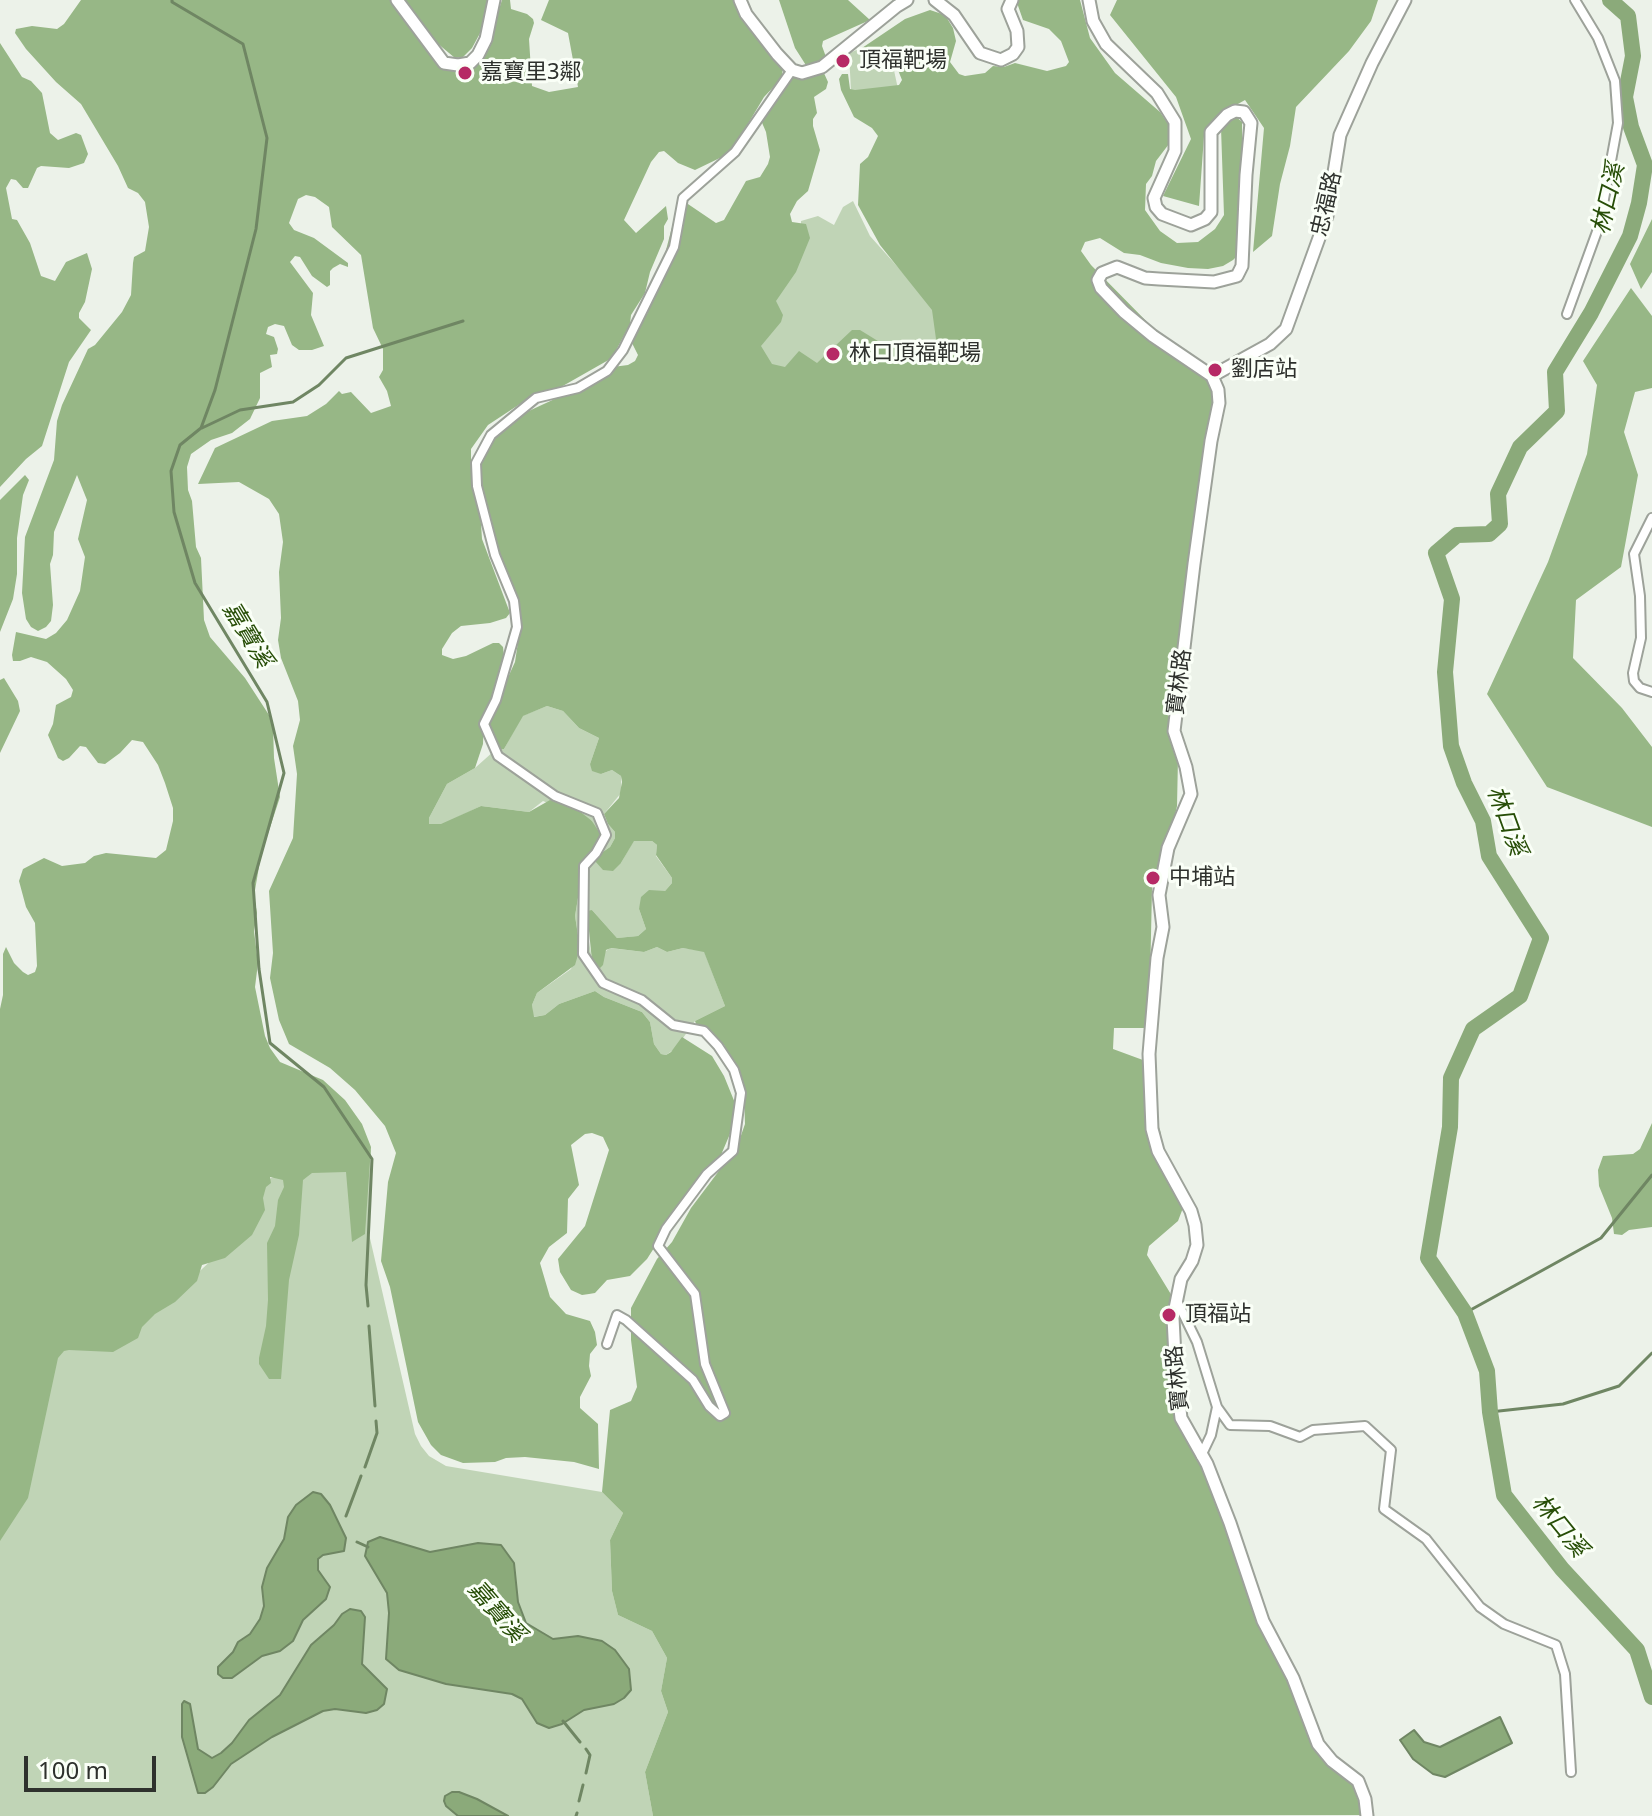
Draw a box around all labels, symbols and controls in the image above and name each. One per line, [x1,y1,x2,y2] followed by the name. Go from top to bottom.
[859,48,947,74] place label: 頂福靶場
[834,52,852,70] marker: 頂福靶場
[481,60,582,86] place label: 嘉寶里3鄰
[456,64,474,82] marker: 嘉寶里3鄰
[1587,161,1631,237] water label: 林口溪
[1307,169,1347,239] street label: 忠福路
[849,341,981,367] place label: 林口頂福靶場
[824,345,842,363] marker: 林口頂福靶場
[1231,357,1297,383] place label: 劉店站
[1206,361,1224,379] marker: 劉店站
[216,597,278,673] water label: 嘉寶溪
[1163,648,1197,716] street label: 寶林路
[1480,782,1532,860] water label: 林口溪
[1169,865,1235,891] place label: 中埔站
[1144,869,1162,887] marker: 中埔站
[1185,1302,1251,1328] place label: 頂福站
[1160,1306,1178,1324] marker: 頂福站
[1161,1344,1195,1412] street label: 寶林路
[1525,1489,1593,1563] water label: 林口溪
[462,1575,530,1649] water label: 嘉寶溪
[28,1740,160,1790] scale bar
[38,1753,108,1786] text: 100 m

